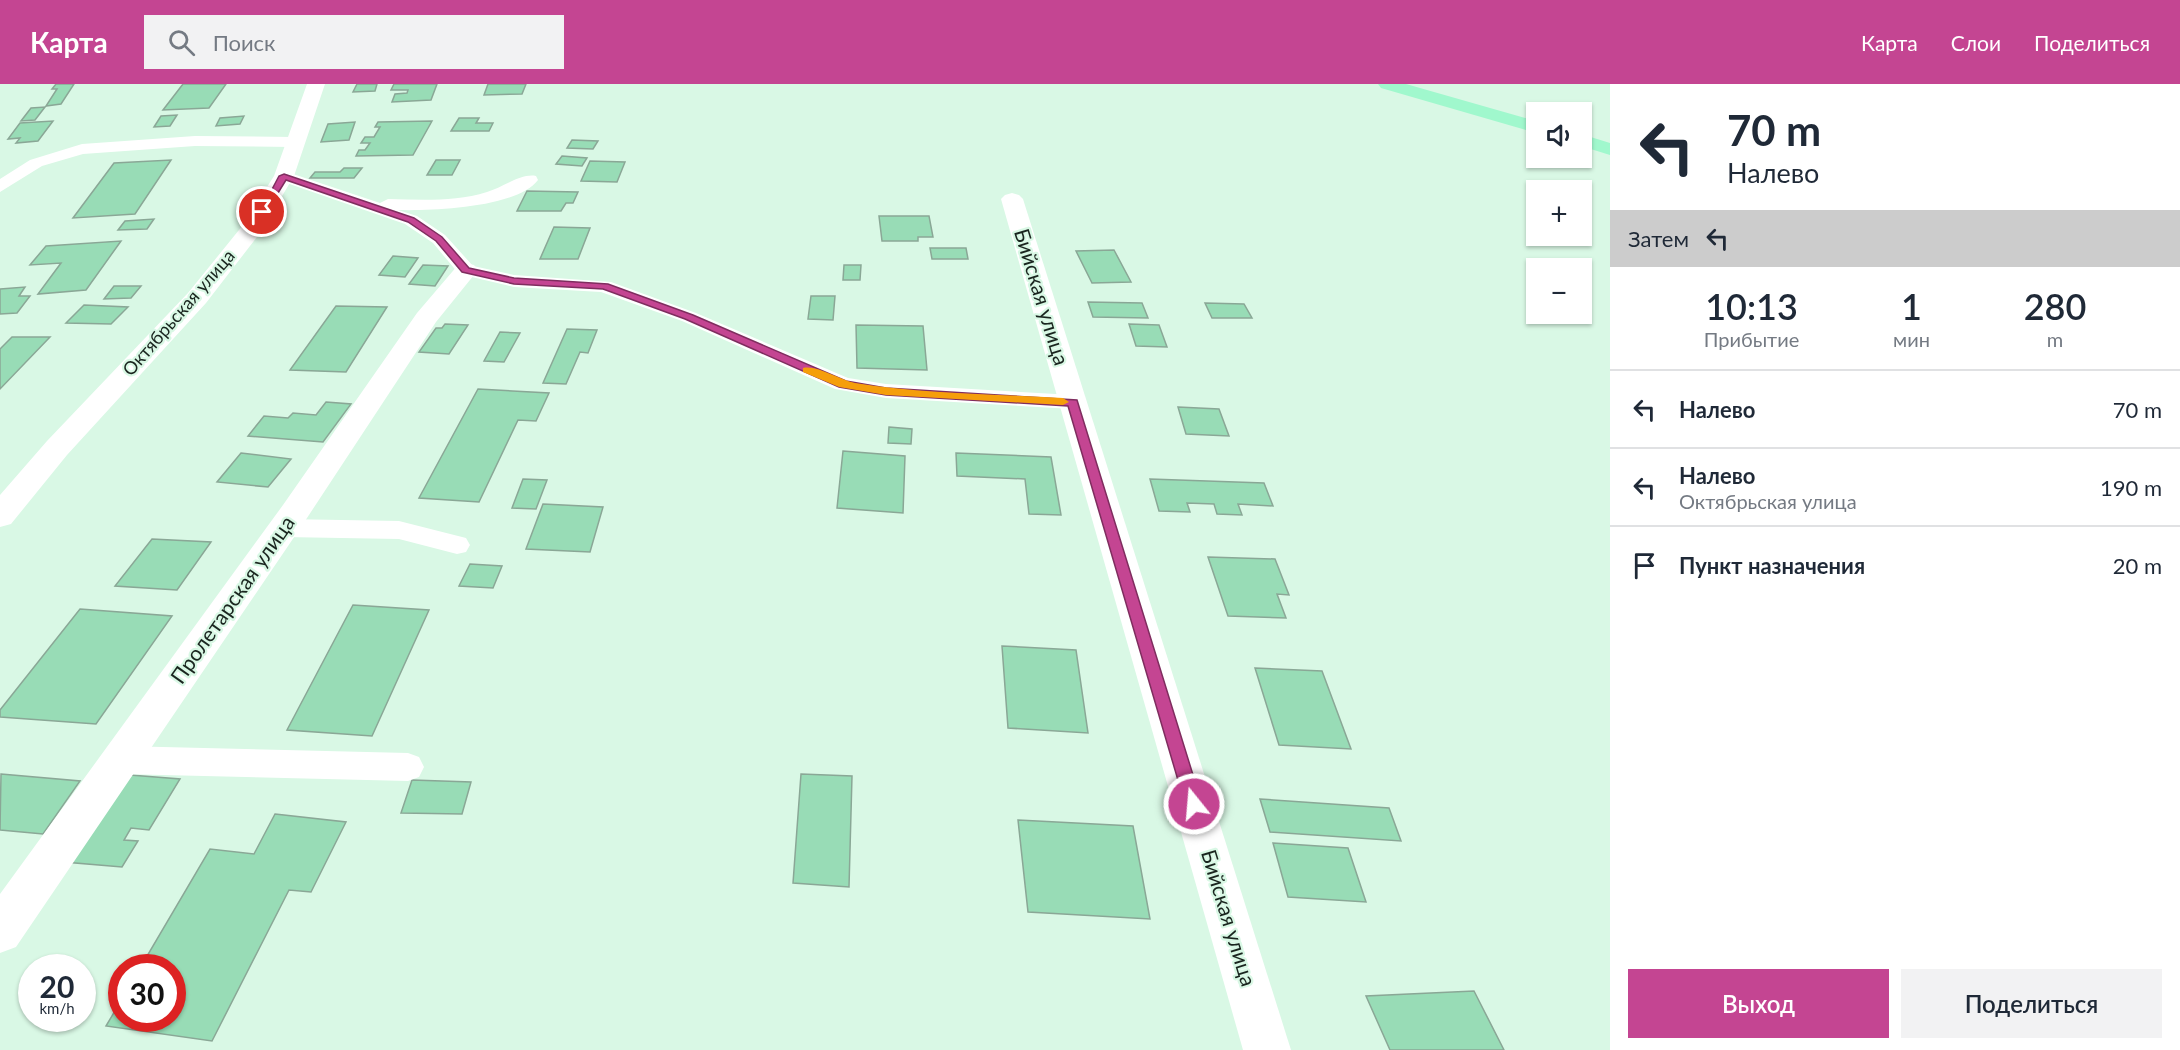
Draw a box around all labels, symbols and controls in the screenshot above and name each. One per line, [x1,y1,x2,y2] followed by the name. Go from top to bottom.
[144,15,564,69] search box
[30,25,108,59] text: Карта
[165,26,198,59] icon: search
[213,29,276,56] text: Поиск
[1861,30,1918,55] text: Карта
[1951,30,2001,55] text: Слои
[2034,30,2150,55] text: Поделиться
[1526,102,1592,324] map controls
[1526,102,1592,168] button: sound
[1727,105,1821,155] text: 70 m
[1628,108,1706,186] icon: left
[1727,156,1819,189] text: Налево
[1526,180,1592,246] button: +
[236,186,287,237] pin
[245,195,278,228] icon: arrive
[1701,222,1734,255] icon: left
[1010,225,1075,368] street label: Бийская улица
[1628,225,1689,252] text: Затем
[118,245,239,380] street label: Октябрьская улица
[1526,258,1592,324] button: −
[1705,284,1798,328] text: 10:13
[1901,284,1922,328] text: 1
[2024,284,2086,328] text: 280
[1704,327,1799,351] text: Прибытие
[1893,327,1930,351] text: мин
[2047,327,2063,351] text: m
[1628,393,1661,426] icon: left
[1679,396,1755,423] text: Налево
[2113,396,2162,423] text: 70 m
[1679,462,1755,489] text: Налево
[1628,471,1661,504] icon: left
[2100,474,2162,501] text: 190 m
[1679,489,1857,513] text: Октябрьская улица
[164,510,299,688] street label: Пролетарская улица
[1628,549,1661,582] icon: arrive
[1679,552,1865,579] text: Пункт назначения
[2113,552,2162,579] text: 20 m
[1162,772,1226,836] position arrow
[1197,846,1262,989] street label: Бийская улица
[108,954,186,1032] speed limit sign: 30
[40,968,74,1004] text: 20
[1628,969,1889,1038] button: Выход
[1901,969,2162,1038] button: Поделиться
[39,999,75,1017] text: km/h

